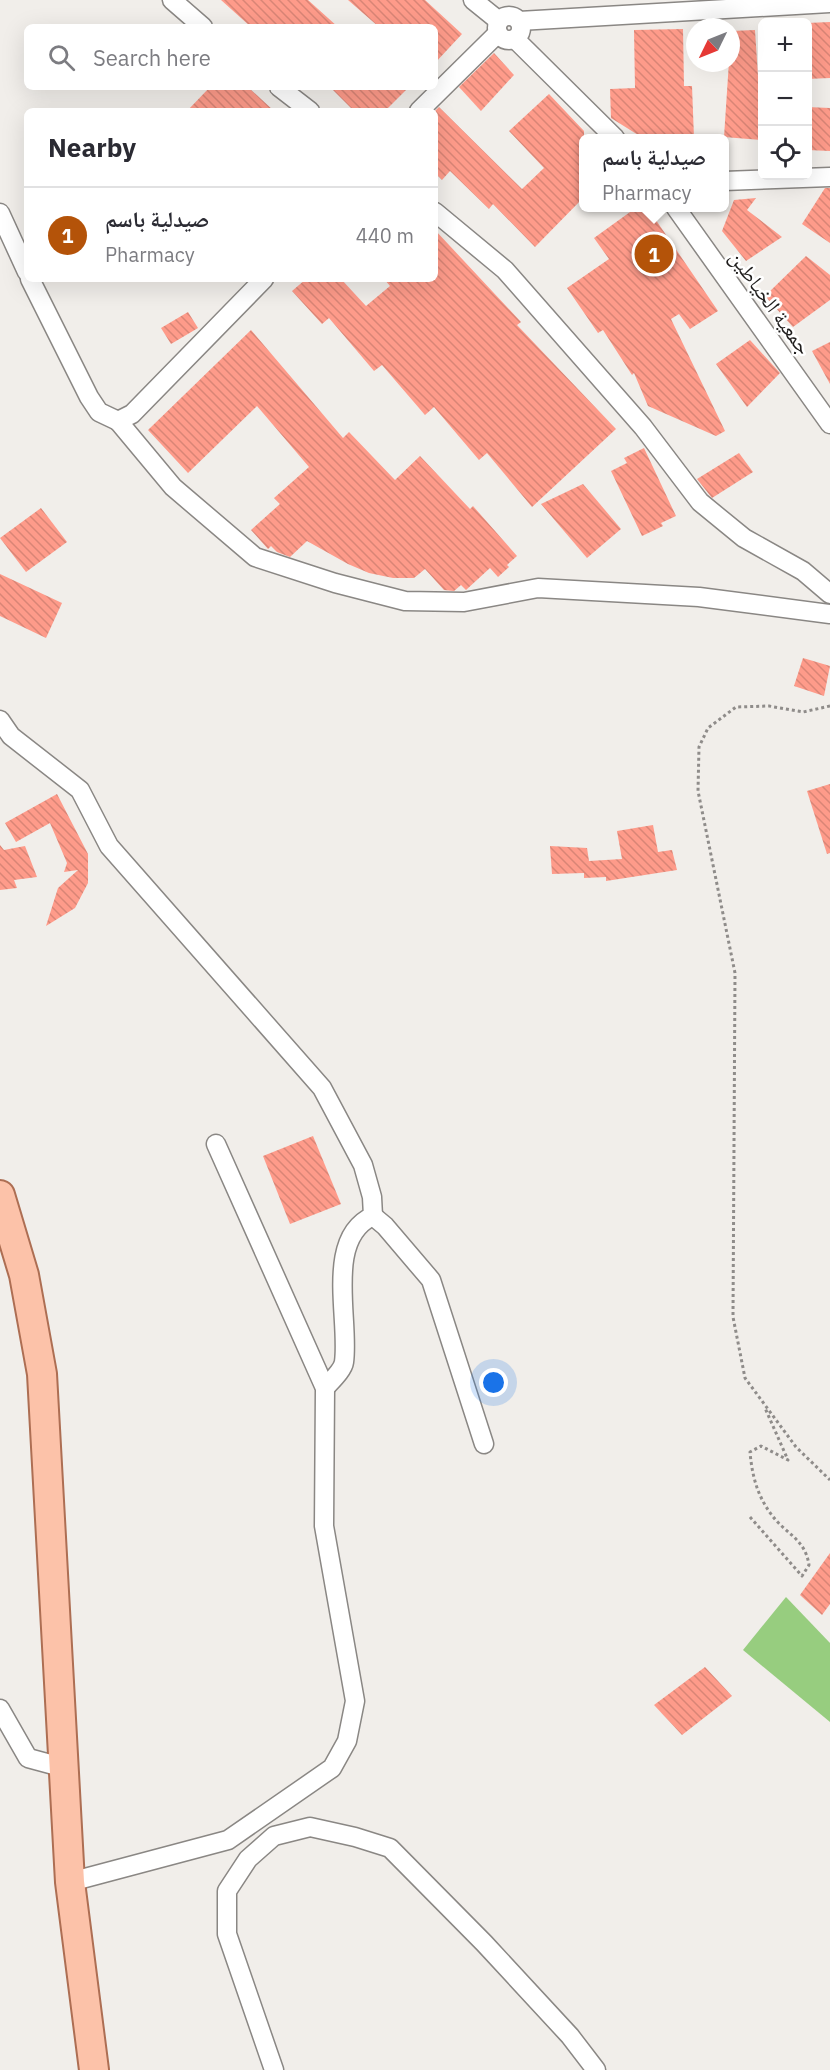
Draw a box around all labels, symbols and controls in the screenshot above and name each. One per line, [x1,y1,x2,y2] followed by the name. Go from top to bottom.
[686,18,740,72] north arrow
[758,18,812,180] map controls
[758,18,812,72] button: +
[24,24,438,90] search box
[45,41,78,74] icon: search
[93,43,211,72] text: Search here
[758,72,812,126] button: −
[758,126,812,180] button: locate
[48,130,136,164] text: Nearby
[579,134,729,212] popup
[602,142,706,171] text: صيدلية باسم
[602,179,692,206] text: Pharmacy
[105,204,209,233] text: صيدلية باسم
[62,222,74,249] text: 1
[356,222,414,249] text: 440 m
[634,232,674,276] pin: 1
[105,241,195,268] text: Pharmacy
[724,244,818,360] street label: جمعية الخياطين
[479,1368,508,1397] your location

